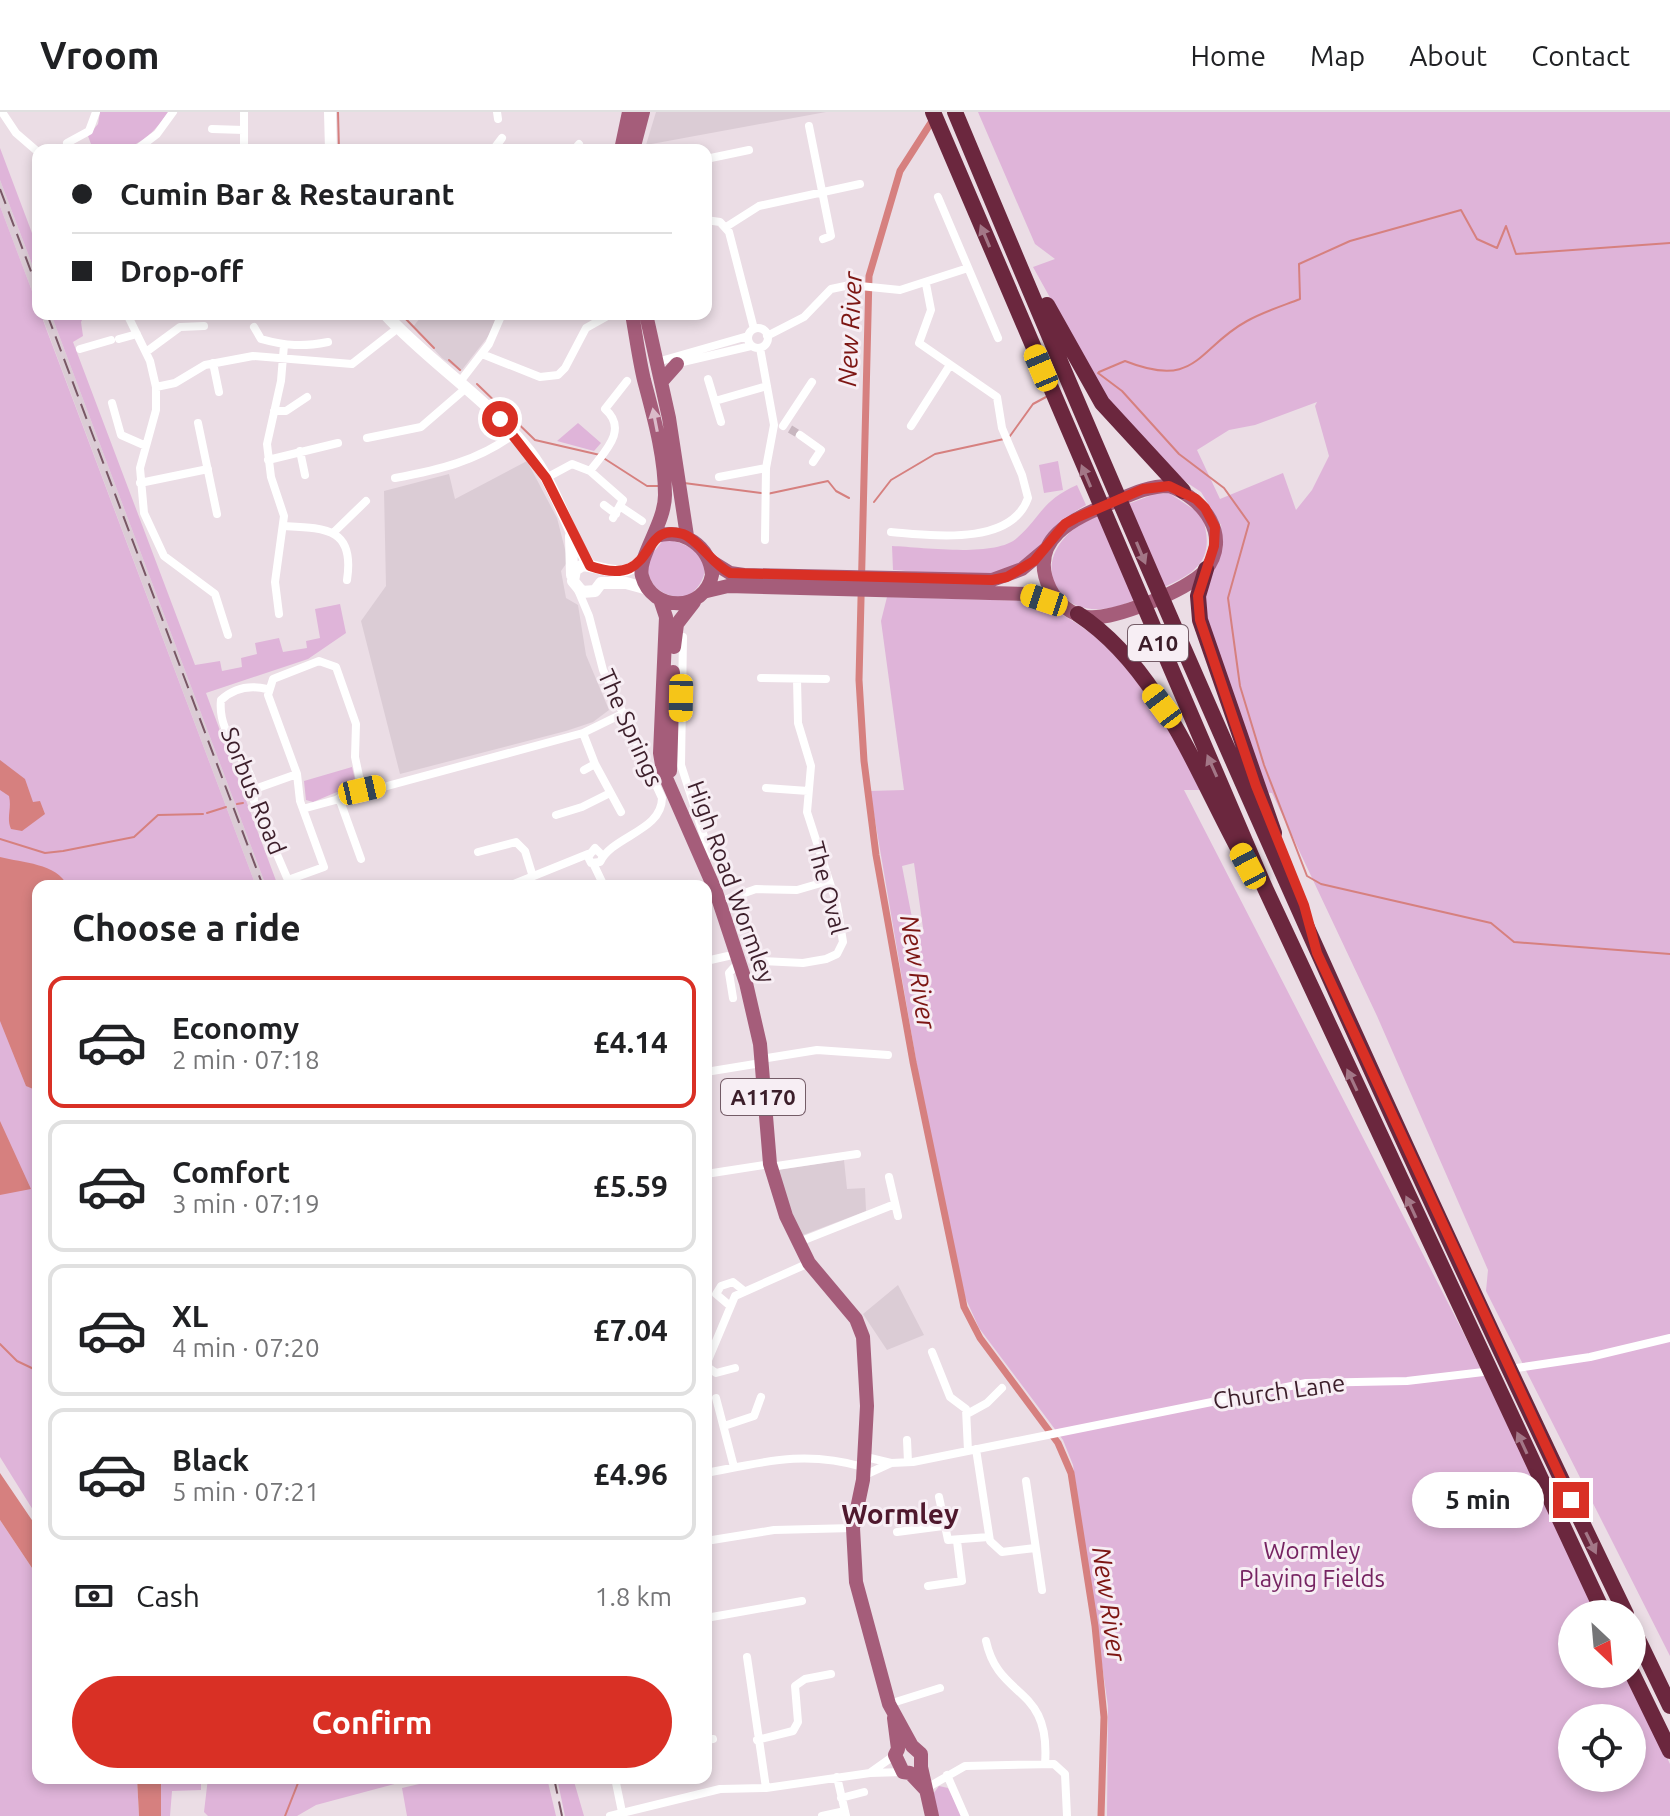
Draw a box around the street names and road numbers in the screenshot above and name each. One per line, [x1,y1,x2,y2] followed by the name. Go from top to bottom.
[1128,625,1188,661] road number: A10
[593,665,668,791] street label: The Springs
[216,723,291,858] street label: Sorbus Road
[682,777,781,987] street label: High Road Wormley
[802,839,853,937] street label: The Oval
[721,1079,805,1115] road number: A1170
[1211,1369,1347,1414] street label: Church Lane

